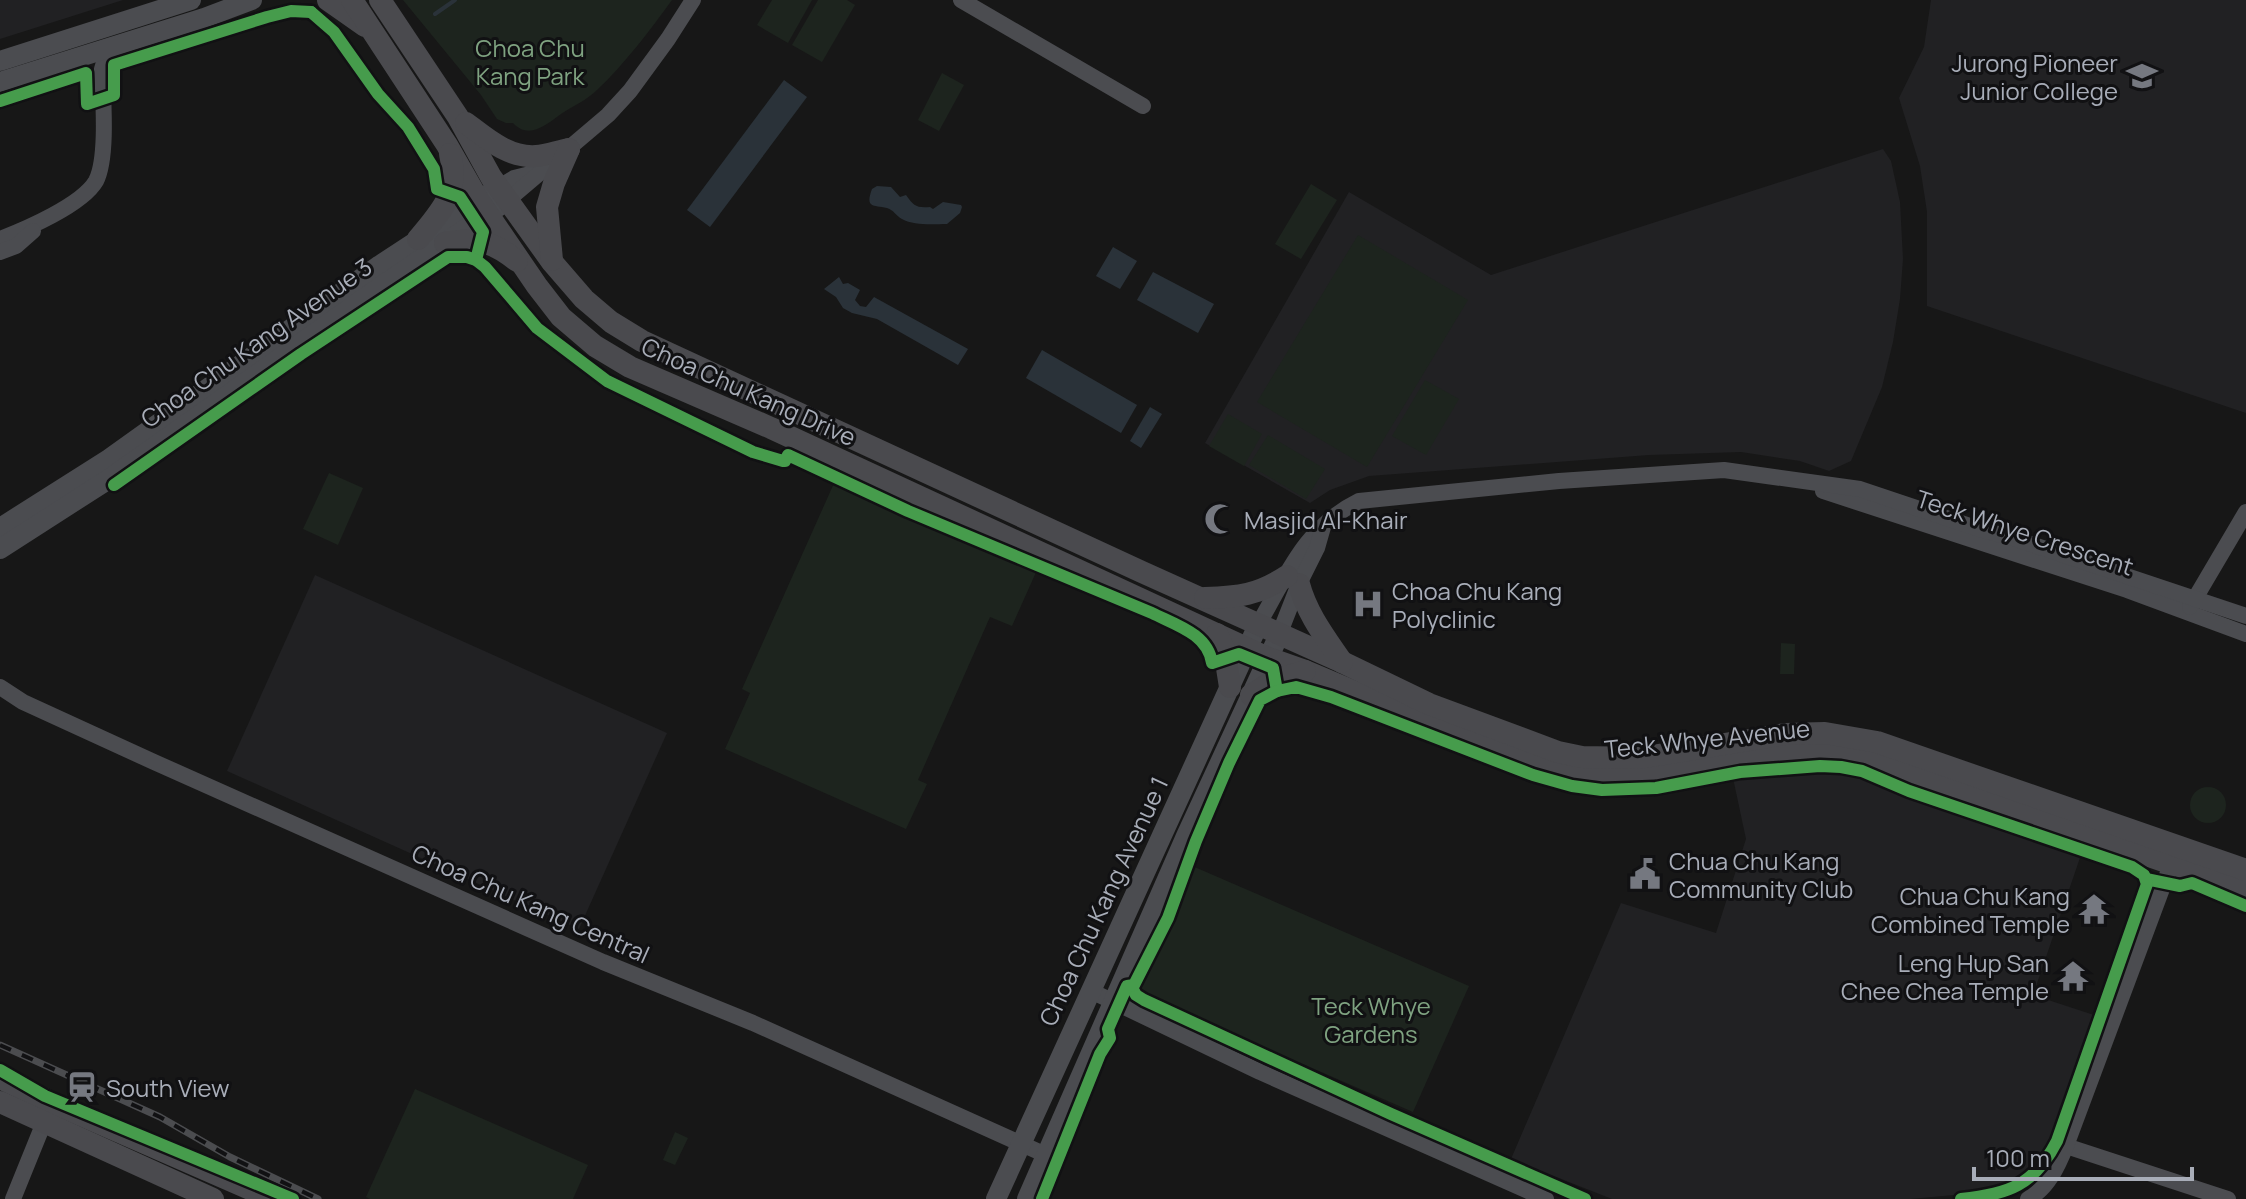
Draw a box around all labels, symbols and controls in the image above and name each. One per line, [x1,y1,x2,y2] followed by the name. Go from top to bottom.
[475,31,585,92] park label: Choa Chu Kang Park
[1952,46,2118,107] place label: Jurong Pioneer Junior College
[2125,59,2159,93] school or university icon: Jurong Pioneer Junior College
[134,250,378,434] street label: Choa Chu Kang Avenue 3
[637,329,861,453] street label: Choa Chu Kang Drive
[1912,481,2138,583] street label: Teck Whye Crescent
[1203,502,1237,536] mosque icon: Masjid Al-Khair
[1244,503,1408,536] place label: Masjid Al-Khair
[1392,574,1562,635] place label: Choa Chu Kang Polyclinic
[1351,587,1385,621] hospital icon: Choa Chu Kang Polyclinic
[1603,711,1811,765] street label: Teck Whye Avenue
[1031,771,1175,1031] street label: Choa Chu Kang Avenue 1
[407,836,655,970] street label: Choa Chu Kang Central
[1669,844,1853,905] place label: Chua Chu Kang Community Club
[1628,857,1662,891] public building icon: Chua Chu Kang Community Club
[1871,879,2070,940] place label: Chua Chu Kang Combined Temple
[2077,892,2111,926] temple icon: Chua Chu Kang Combined Temple
[1841,946,2049,1007] place label: Leng Hup San Chee Chea Temple
[2056,959,2090,993] temple icon: Leng Hup San Chee Chea Temple
[1311,989,1431,1050] park label: Teck Whye Gardens
[65,1070,99,1104] station icon: South View
[106,1071,230,1104] place label: South View
[1974,1131,2192,1181] scale bar
[1986,1141,2050,1174] text: 100 m

